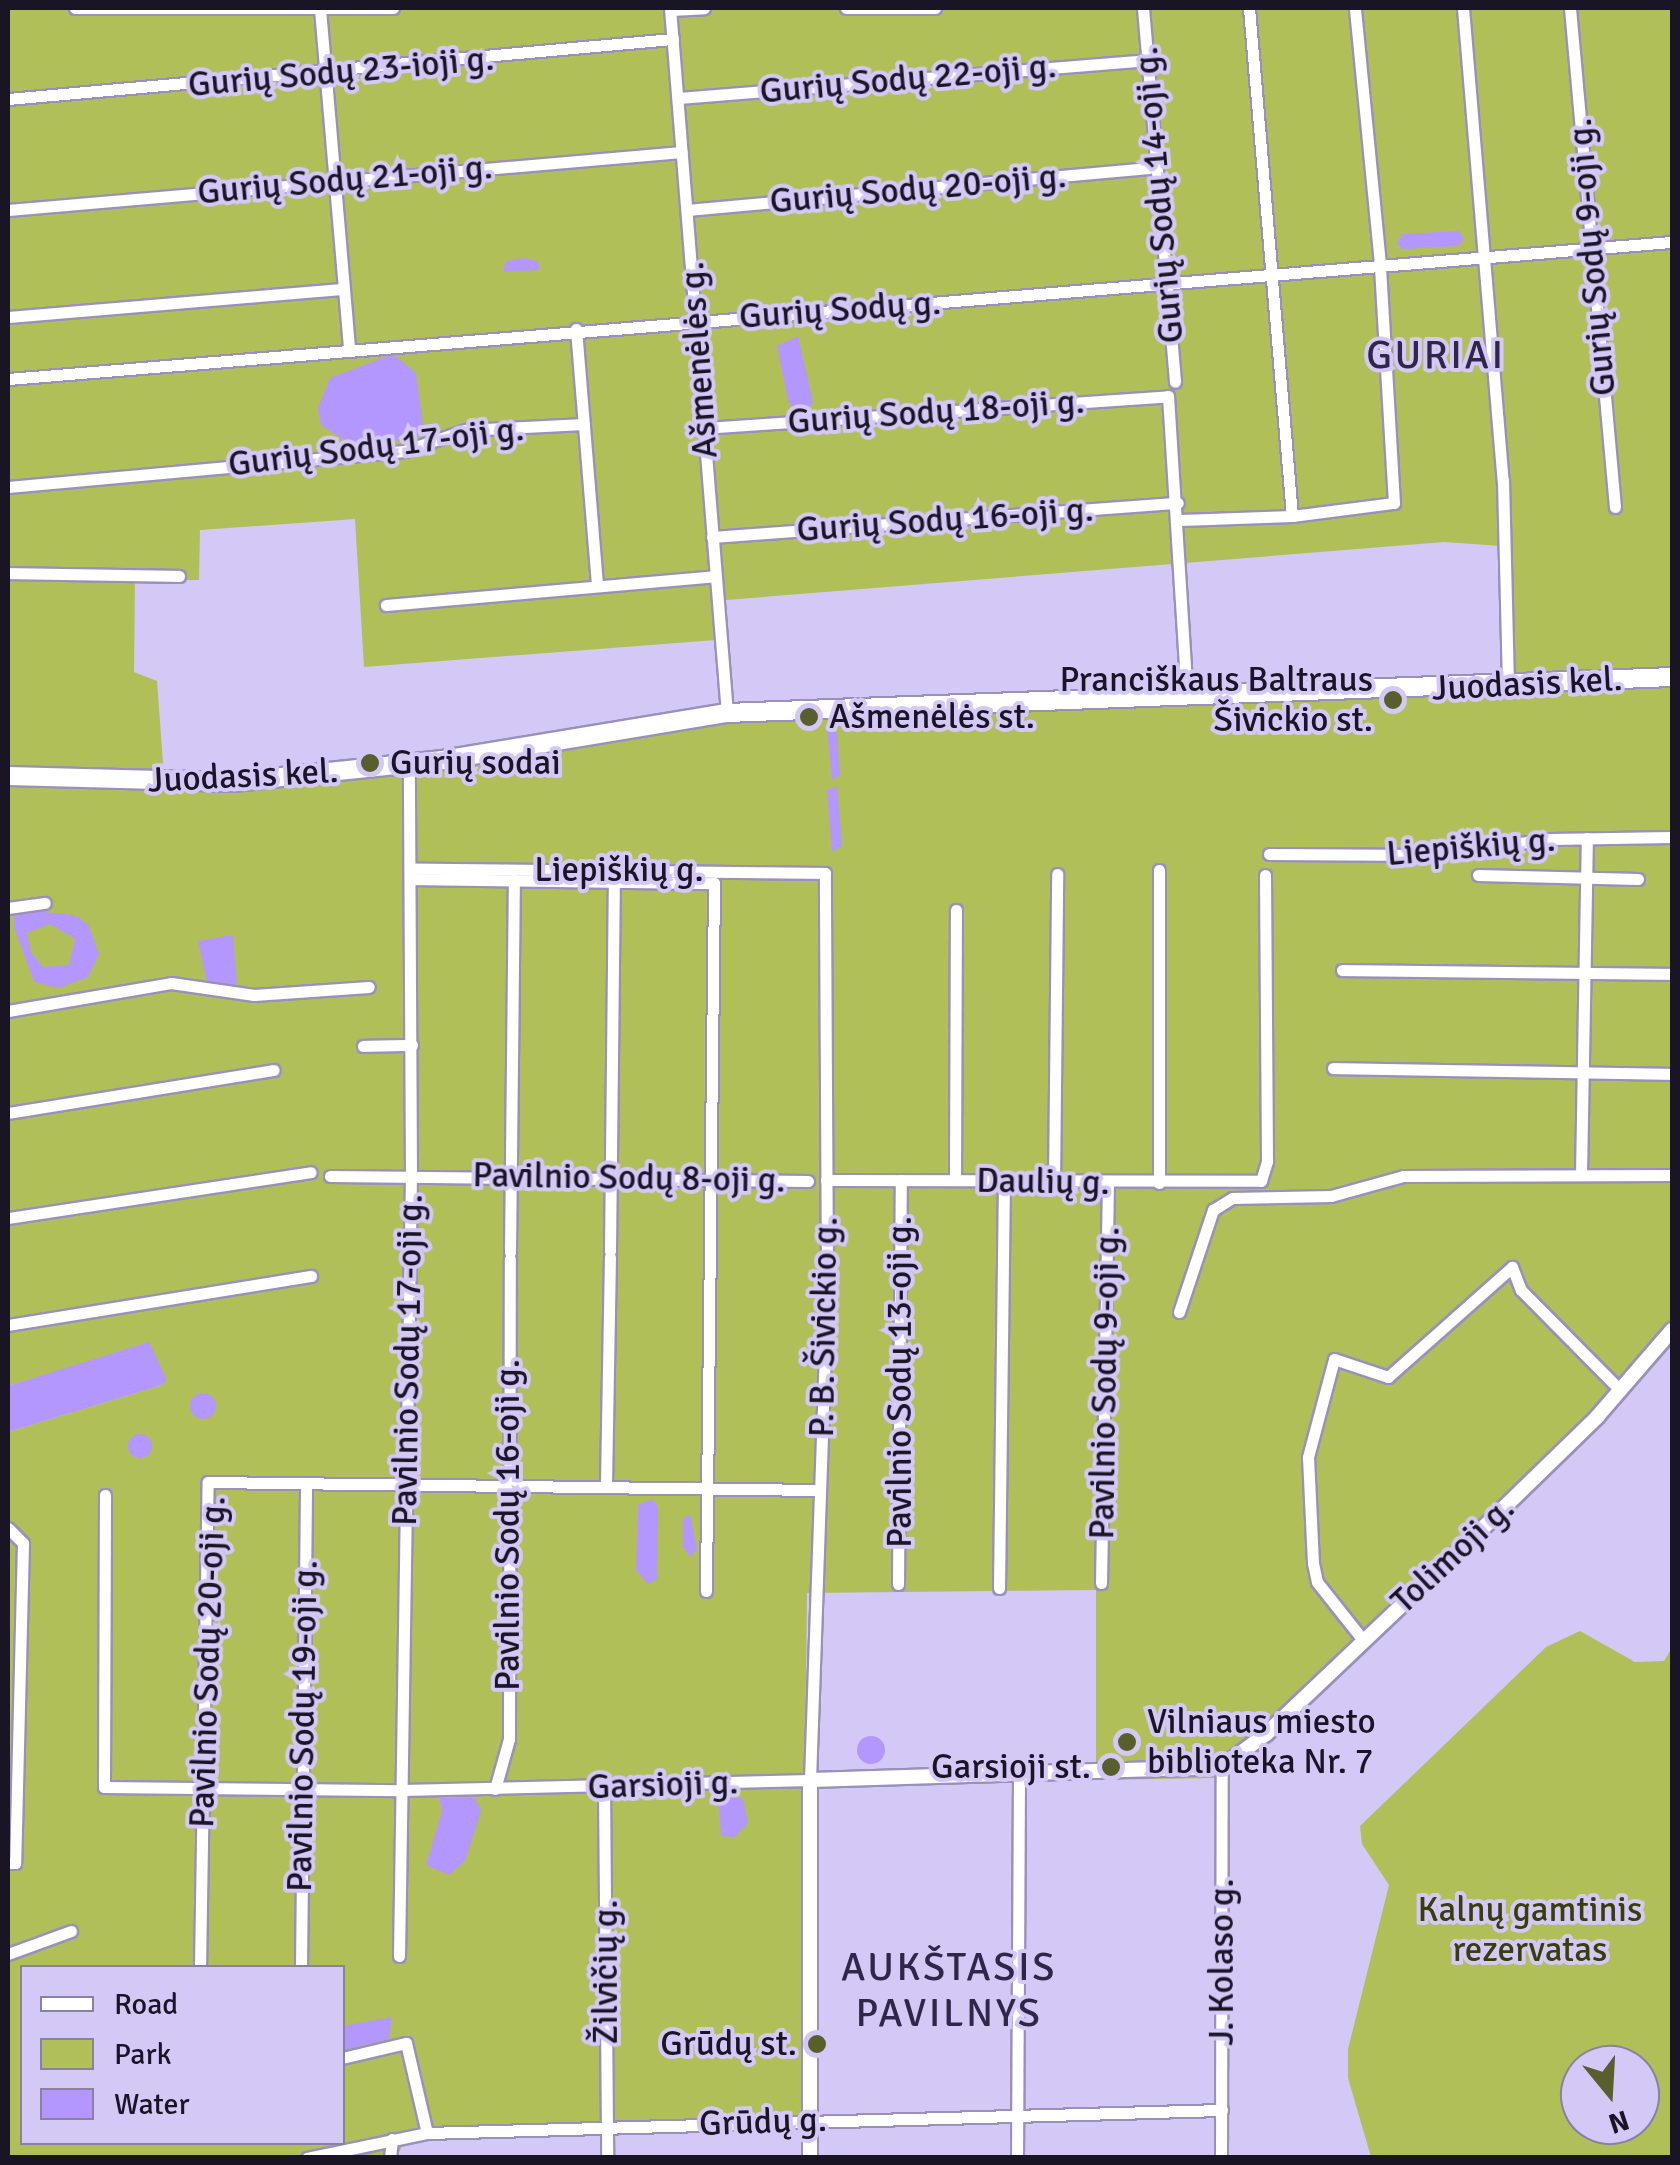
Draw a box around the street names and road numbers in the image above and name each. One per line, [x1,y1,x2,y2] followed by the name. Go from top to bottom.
[186,38,496,106] street label: Gurių Sodų 23-ioji g.
[758,45,1058,113] street label: Gurių Sodų 22-oji g.
[1125,45,1193,345] street label: Gurių Sodų 14-oji g.
[1559,116,1625,398] street label: Gurių Sodų 9-oji g.
[196,146,494,214] street label: Gurių Sodų 21-oji g.
[768,155,1068,223] street label: Gurių Sodų 20-oji g.
[671,260,727,460] street label: Ašmenėlės g.
[738,282,942,338] street label: Gurių Sodų g.
[786,381,1086,443] street label: Gurių Sodų 18-oji g.
[226,408,526,486] street label: Gurių Sodų 17-oji g.
[795,489,1095,551] street label: Gurių Sodų 16-oji g.
[1431,658,1623,710] street label: Juodasis kel.
[147,750,339,802] street label: Juodasis kel.
[1385,819,1557,875] street label: Liepiškių g.
[534,849,704,891] street label: Liepiškių g.
[472,1154,786,1202] street label: Pavilnio Sodų 8-oji g.
[976,1160,1110,1204] street label: Daulių g.
[384,1194,432,1526] street label: Pavilnio Sodų 17-oji g.
[801,1216,847,1438] street label: P. B. Šivickio g.
[879,1216,921,1548] street label: Pavilnio Sodų 13-oji g.
[1081,1226,1129,1540] street label: Pavilnio Sodų 9-oji g.
[487,1359,529,1691] street label: Pavilnio Sodų 16-oji g.
[1383,1488,1523,1622] street label: Tolimoji g.
[181,1495,235,1829] street label: Pavilnio Sodų 20-oji g.
[279,1560,327,1892] street label: Pavilnio Sodų 19-oji g.
[587,1761,739,1809] street label: Garsioji g.
[1201,1878,1243,2046] street label: J. Kolaso g.
[585,1900,627,2044] street label: Žilvičių g.
[699,2099,827,2145] street label: Grūdų g.

